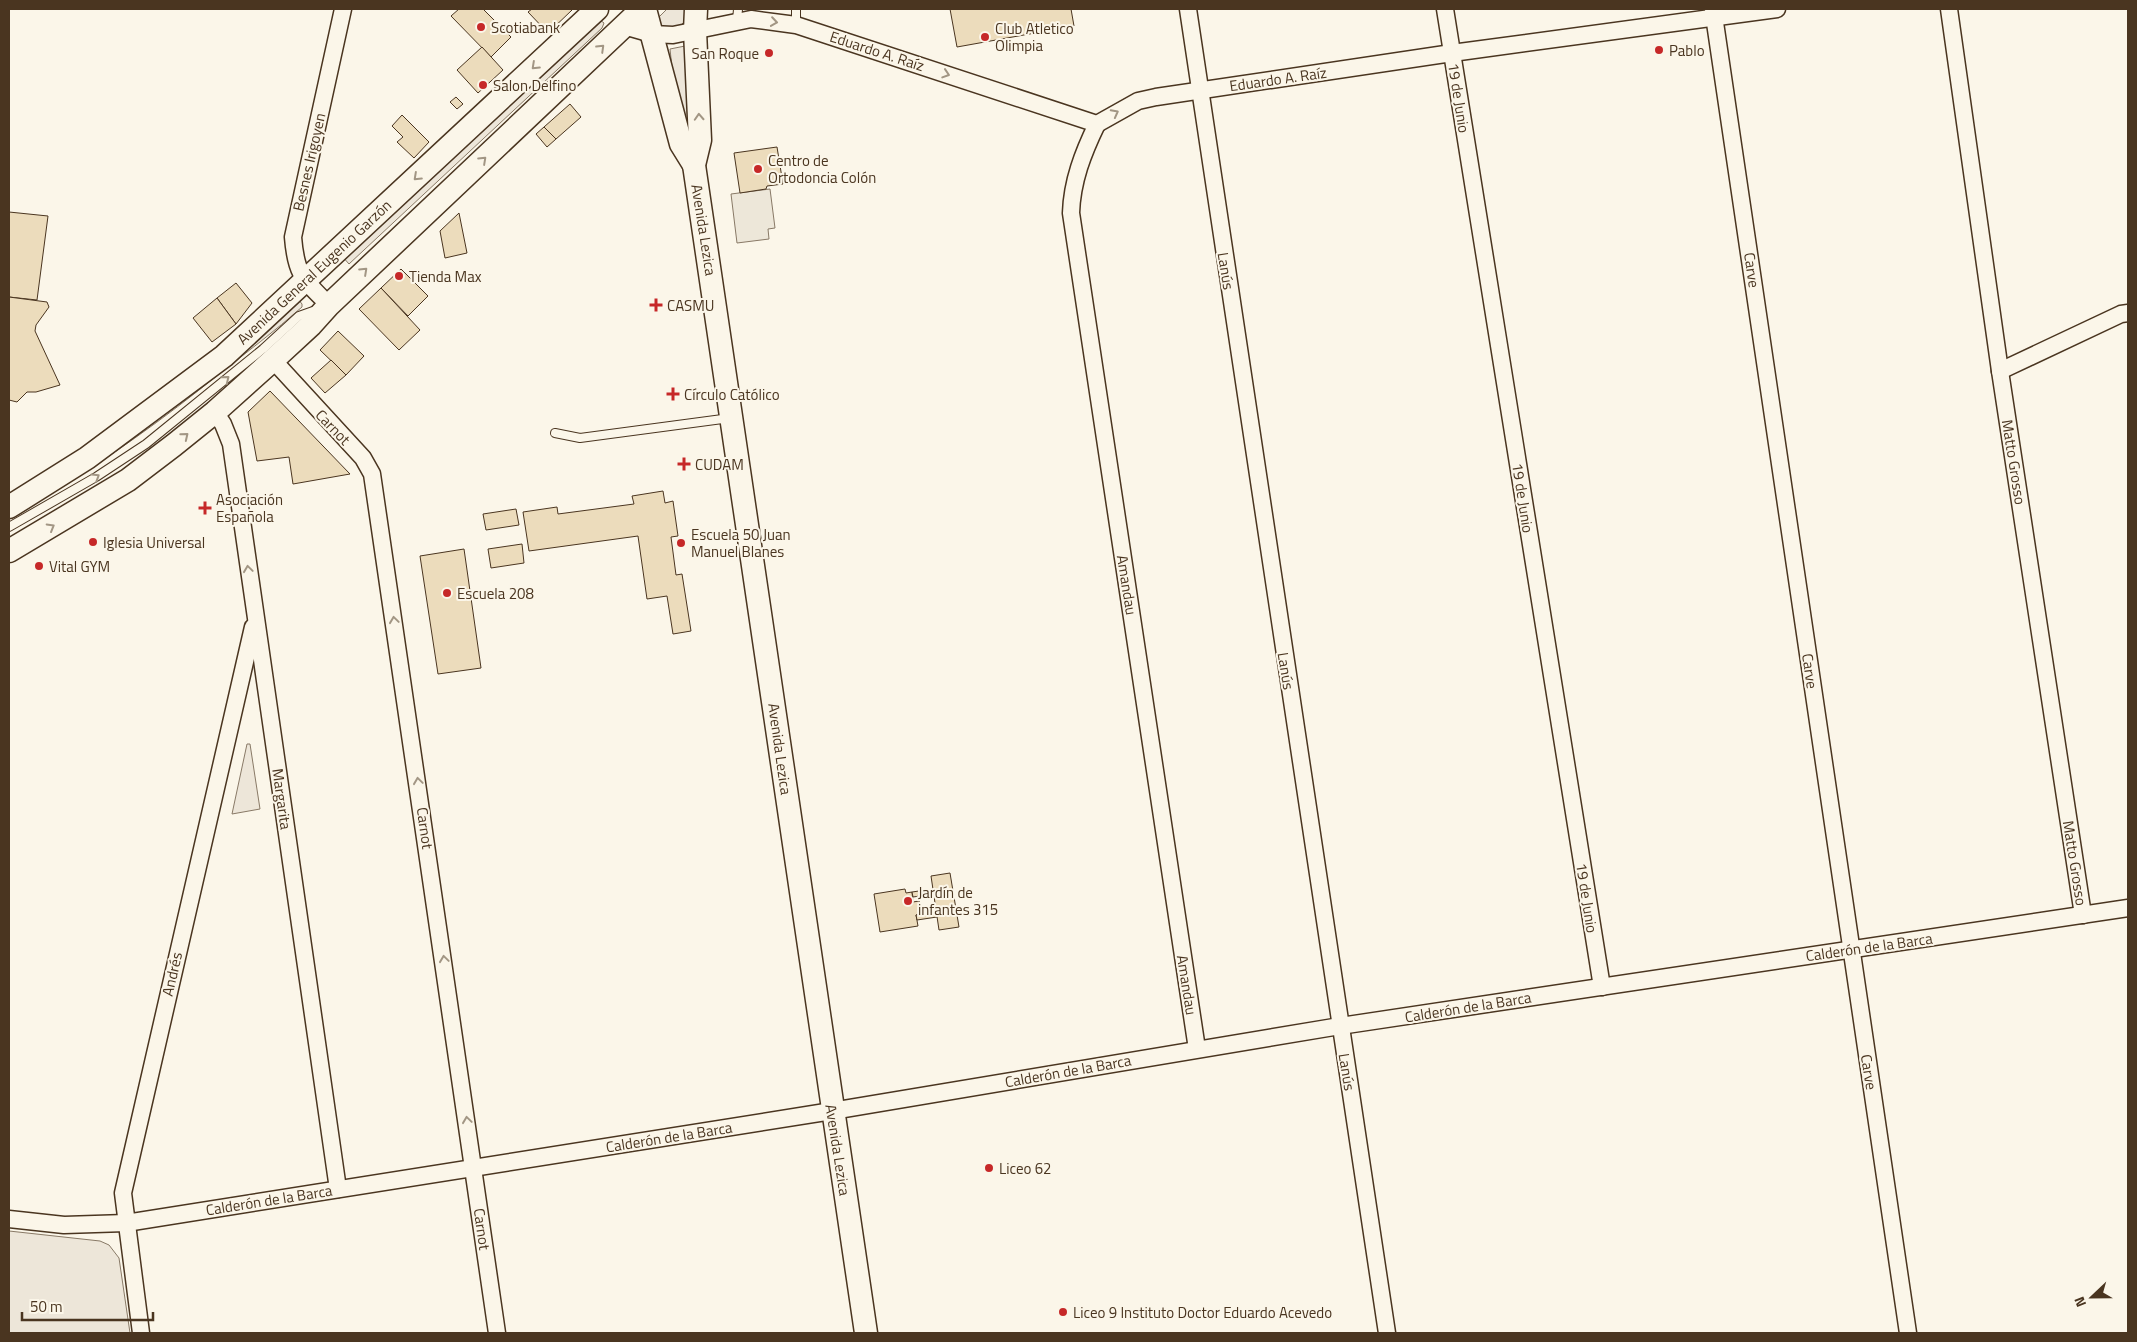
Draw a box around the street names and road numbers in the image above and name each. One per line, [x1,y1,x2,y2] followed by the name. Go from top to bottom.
[827,25,927,77] street label: Eduardo A. Raíz
[1228,61,1328,97] street label: Eduardo A. Raíz
[1442,61,1476,135] street label: 19 de Junio
[287,111,331,213] street label: Besnes Irigoyen
[685,183,723,278] street label: Avenida Lezica
[232,194,396,350] street label: Avenida General Eugenio Garzón
[1212,251,1240,291] street label: Lanús
[1738,251,1766,289] street label: Carve
[310,404,356,451] street label: Carnot
[1996,418,2032,506] street label: Matto Grosso
[1506,461,1540,535] street label: 19 de Junio
[1111,553,1143,617] street label: Amandau
[1272,651,1300,691] street label: Lanús
[1796,652,1824,690] street label: Carve
[762,702,798,797] street label: Avenida Lezica
[266,767,298,832] street label: Margarita
[411,806,439,851] street label: Carnot
[2057,819,2093,907] street label: Matto Grosso
[1570,861,1604,935] street label: 19 de Junio
[1804,927,1934,967] street label: Calderón de la Barca
[156,950,188,998] street label: Andrés
[1171,953,1203,1017] street label: Amandau
[1403,986,1533,1028] street label: Calderón de la Barca
[1003,1048,1133,1093] street label: Calderón de la Barca
[1333,1052,1361,1092] street label: Lanús
[1855,1053,1883,1091] street label: Carve
[819,1103,857,1198] street label: Avenida Lezica
[604,1116,734,1158] street label: Calderón de la Barca
[204,1179,334,1221] street label: Calderón de la Barca
[468,1207,496,1252] street label: Carnot

